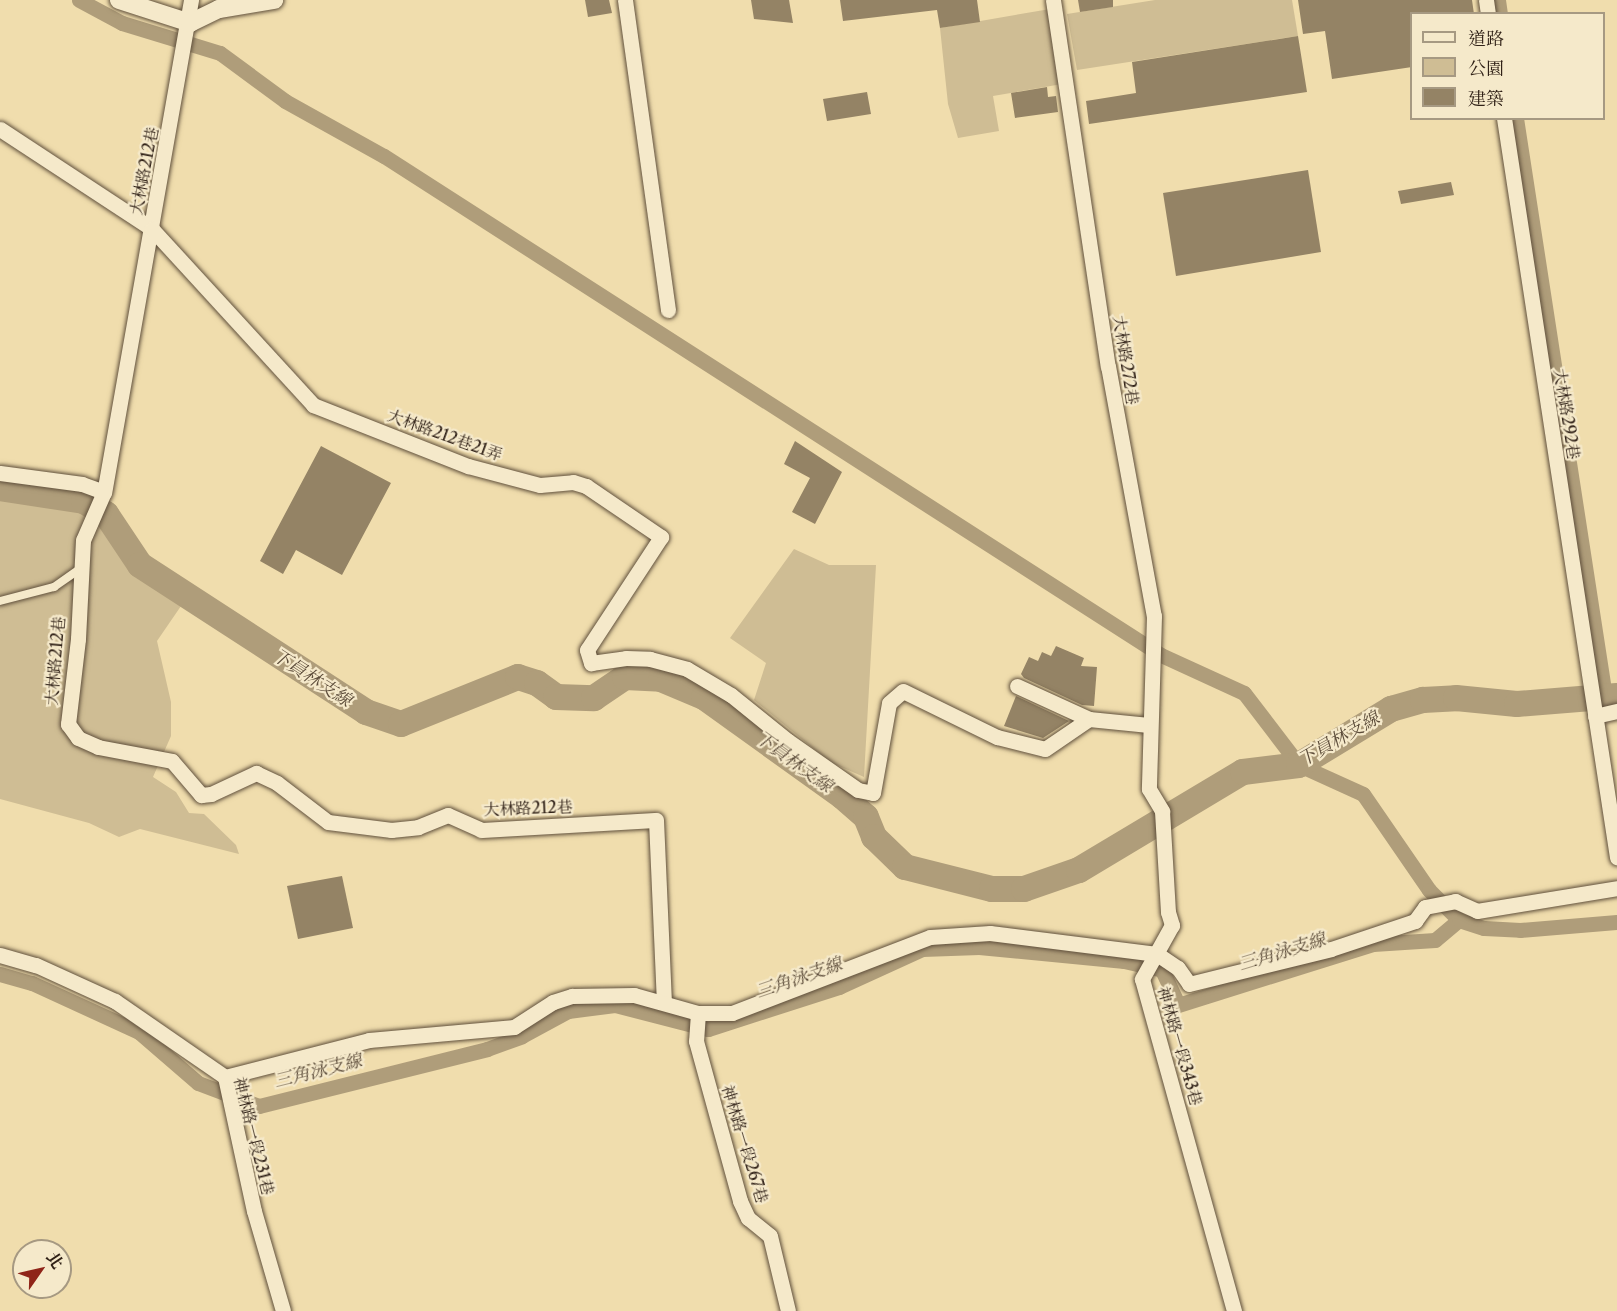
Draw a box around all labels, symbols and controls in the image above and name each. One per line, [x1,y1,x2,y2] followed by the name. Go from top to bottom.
[1410,12,1605,120] legend
[1468,28,1504,50] text: 道路
[1468,58,1504,80] text: 公園
[1468,88,1504,110] text: 建築
[126,125,162,217] street label: 大林路212巷
[1109,314,1143,406] street label: 大林路272巷
[1550,367,1584,461] street label: 大林路292巷
[385,405,505,465] street label: 大林路212巷21弄
[42,616,68,706] street label: 大林路212巷
[268,644,356,712] water label: 下員林支線
[1295,707,1383,771] water label: 下員林支線
[751,727,837,797] water label: 下員林支線
[483,797,573,819] street label: 大林路212巷
[1236,929,1328,975] water label: 三角泳支線
[753,953,845,1003] water label: 三角泳支線
[1154,984,1206,1108] street label: 神林路一段343巷
[272,1050,364,1092] water label: 三角泳支線
[230,1075,278,1197] street label: 神林路一段231巷
[718,1083,772,1205] street label: 神林路一段267巷
[12,1239,72,1299] north arrow
[42,1248,68,1272] text: 北

